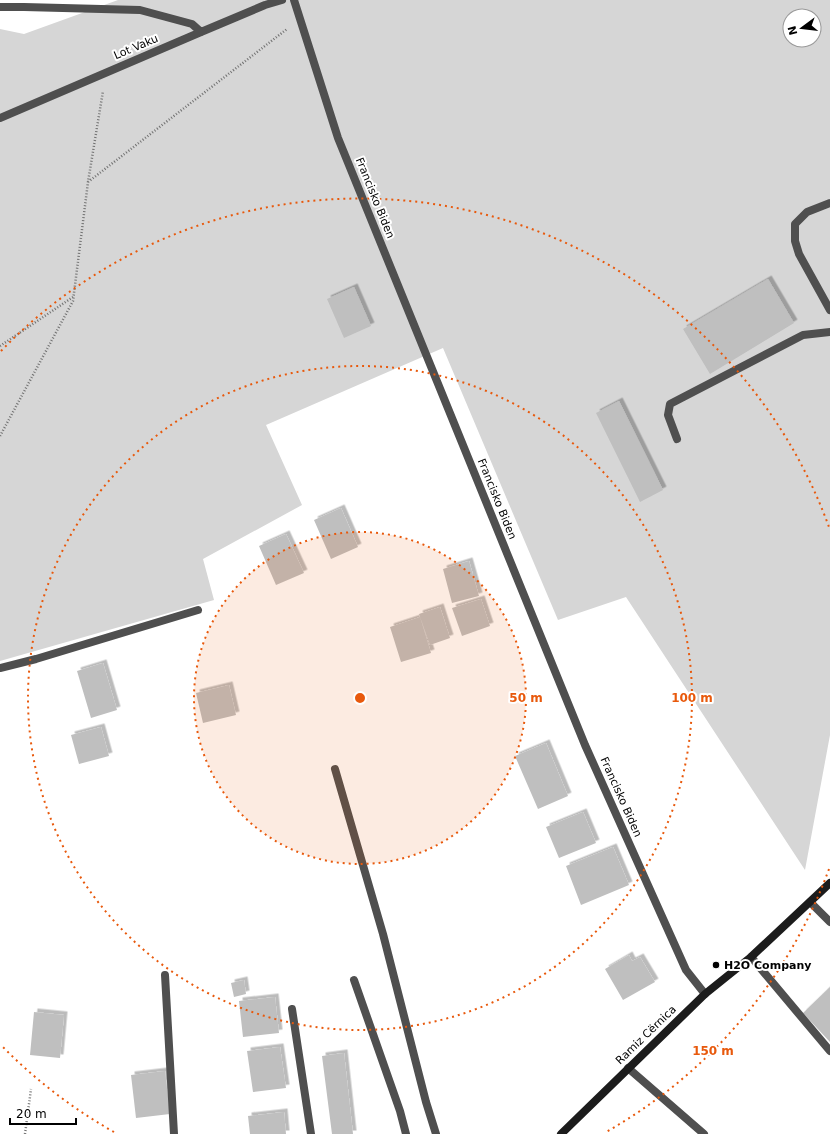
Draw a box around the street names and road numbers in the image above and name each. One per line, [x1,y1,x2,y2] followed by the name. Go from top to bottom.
[112,32,160,62] street label: Lot Vaku
[353,156,397,240] street label: Francisko Biden
[475,457,519,541] street label: Francisko Biden
[598,755,644,839] street label: Francisko Biden
[613,1003,679,1067] street label: Ramiz Cërnica

